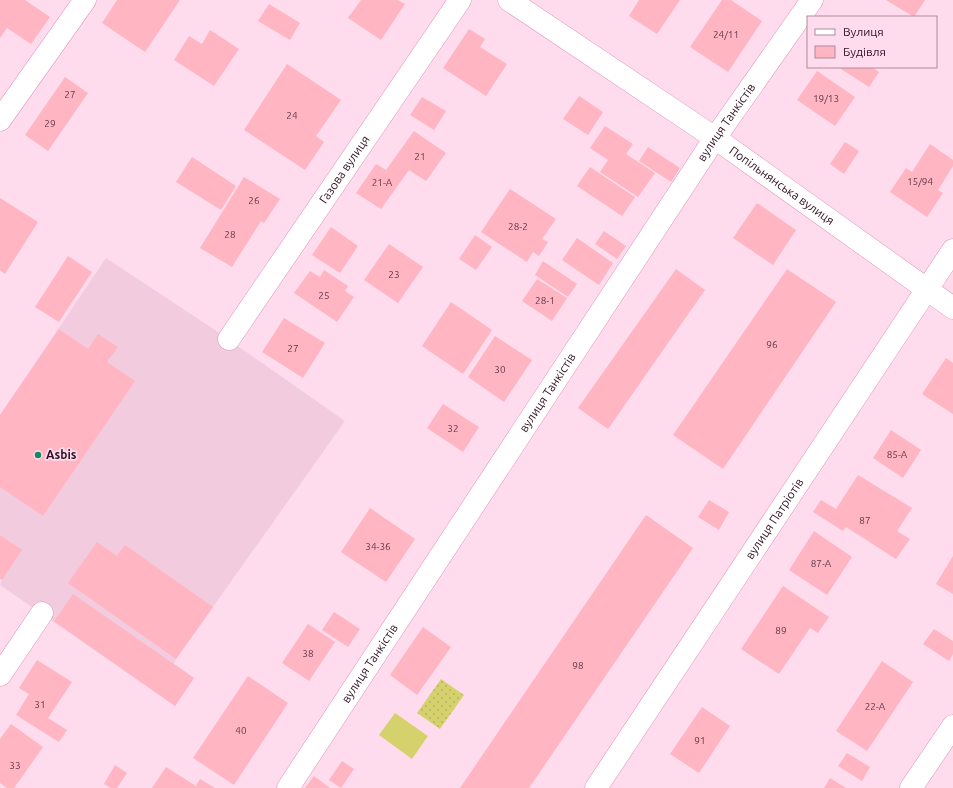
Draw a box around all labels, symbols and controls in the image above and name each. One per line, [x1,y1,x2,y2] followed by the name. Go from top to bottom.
[807,16,937,68] legend
[843,25,884,38] text: Вулиця
[713,29,739,40] house number: 24/11
[843,45,886,58] text: Будівля
[695,81,757,163] street label: вулиця Танкістів
[64,89,76,100] house number: 27
[813,93,839,104] house number: 19/13
[286,110,298,121] house number: 24
[44,118,56,129] house number: 29
[316,133,372,206] street label: Газова вулиця
[727,143,837,227] street label: Попільнянська вулиця
[414,151,426,162] house number: 21
[907,176,933,187] house number: 15/94
[372,177,393,188] house number: 21-А
[248,195,260,206] house number: 26
[508,221,528,232] house number: 28-2
[224,229,236,240] house number: 28
[388,269,400,280] house number: 23
[318,290,330,301] house number: 25
[535,295,555,306] house number: 28-1
[766,339,778,350] house number: 96
[287,343,299,354] house number: 27
[517,351,578,434] street label: вулиця Танкістів
[494,364,506,375] house number: 30
[447,423,459,434] house number: 32
[46,448,77,461] place label: Asbis
[887,449,908,460] house number: 85-А
[33,450,43,460] marker: Asbis
[743,476,806,561] street label: вулиця Патріотів
[859,515,871,526] house number: 87
[365,541,391,552] house number: 34-36
[811,558,832,569] house number: 87-А
[339,621,400,705] street label: вулиця Танкістів
[775,625,787,636] house number: 89
[302,648,314,659] house number: 38
[572,660,584,671] house number: 98
[34,699,46,710] house number: 31
[865,701,886,712] house number: 22-А
[235,725,247,736] house number: 40
[694,735,706,746] house number: 91
[9,760,21,771] house number: 33

